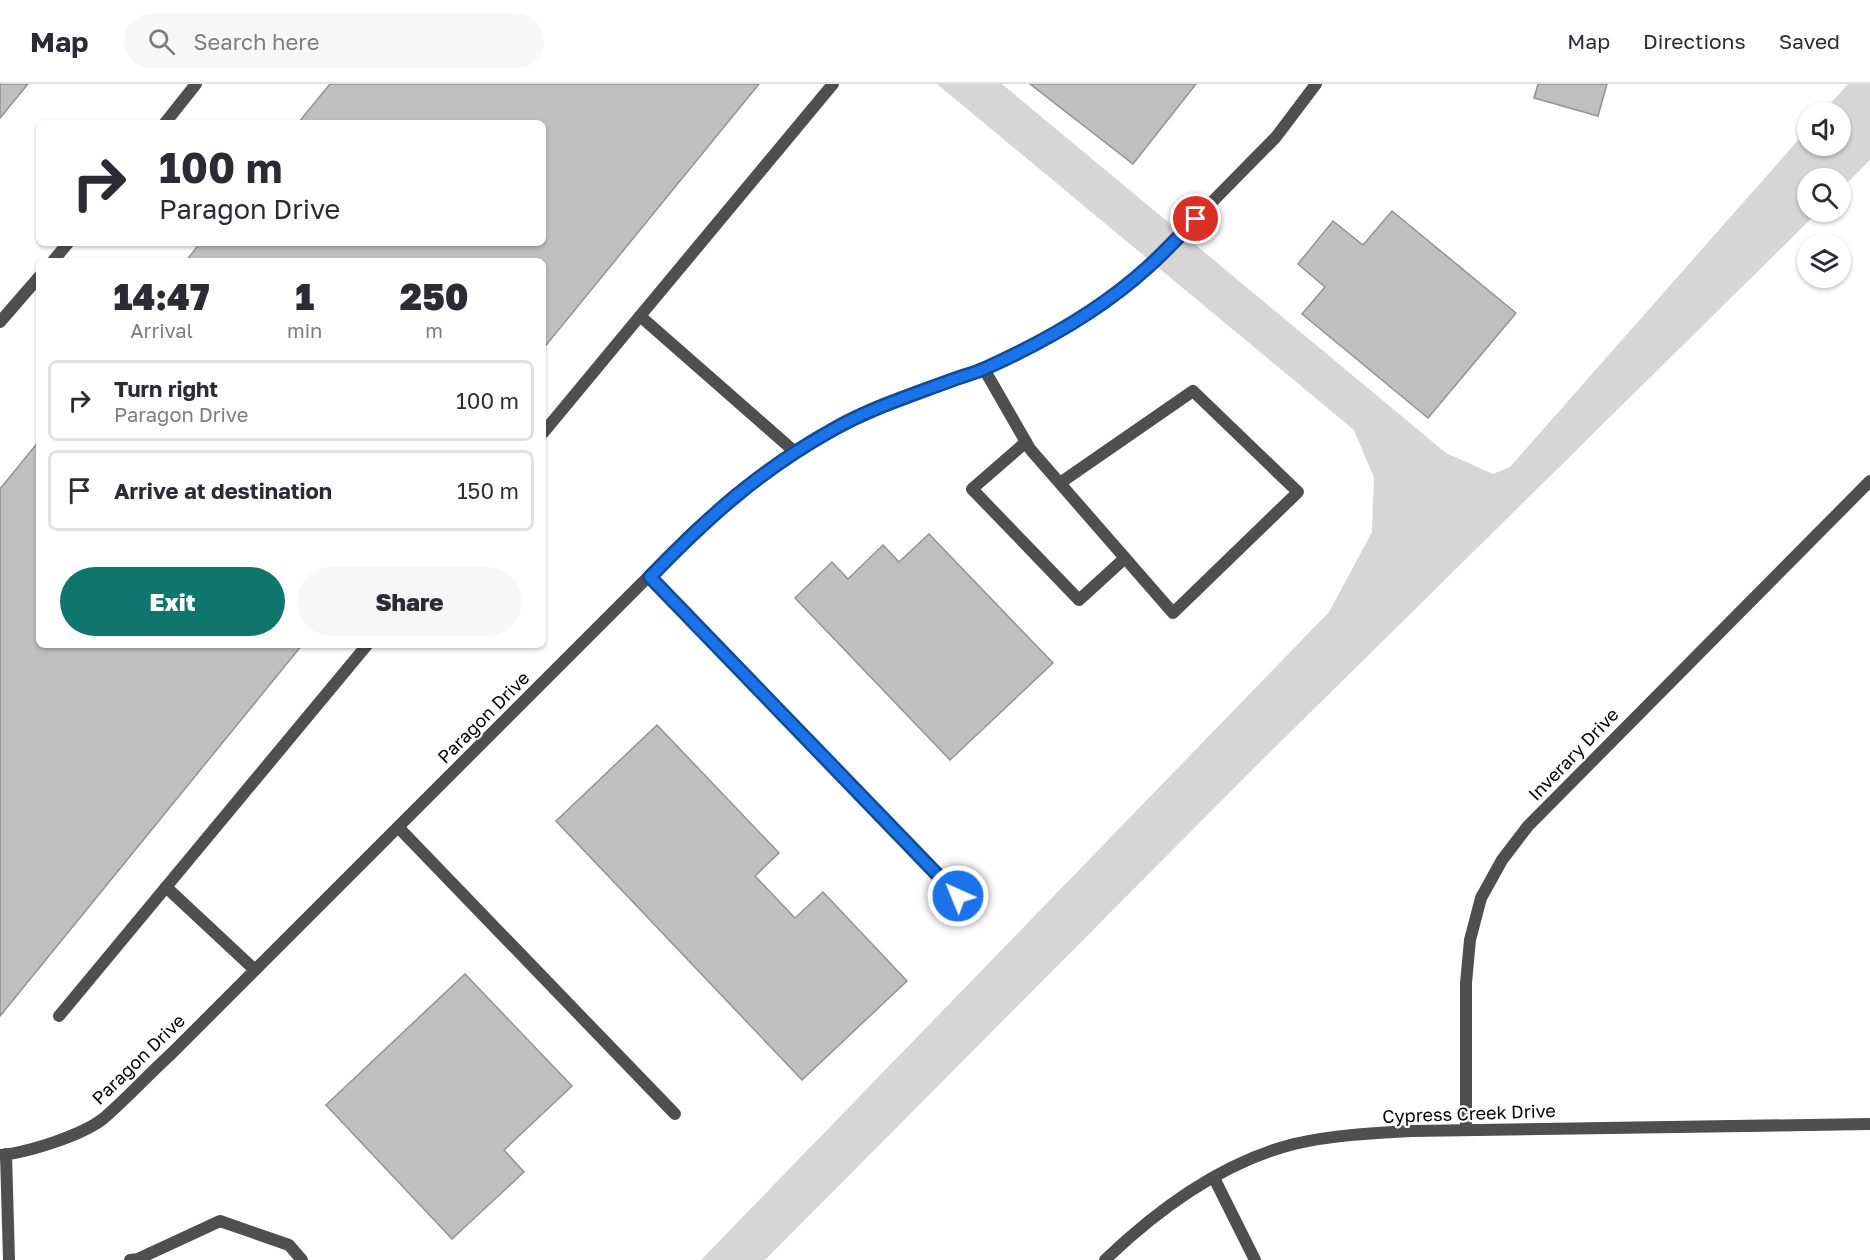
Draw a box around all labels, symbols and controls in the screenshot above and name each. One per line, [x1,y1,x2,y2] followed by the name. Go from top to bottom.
[124,14,544,68] search box
[30,25,88,58] text: Map
[145,25,178,58] icon: search
[193,28,319,55] text: Search here
[1567,28,1610,54] text: Map
[1643,28,1746,54] text: Directions
[1779,28,1840,54] text: Saved
[1797,102,1851,288] map controls
[1797,102,1851,156] button: sound
[159,142,282,192] text: 100 m
[60,144,138,222] icon: right
[1797,168,1851,222] button: search
[159,193,340,225] text: Paragon Drive
[1170,193,1221,244] pin
[1179,202,1212,235] icon: arrive
[1797,234,1851,288] button: layers
[113,275,210,318] text: 14:47
[295,275,314,318] text: 1
[400,275,469,318] text: 250
[130,318,193,342] text: Arrival
[287,318,322,342] text: min
[425,318,443,342] text: m
[114,375,218,402] text: Turn right
[63,384,96,417] icon: right
[456,387,519,414] text: 100 m
[114,402,248,426] text: Paragon Drive
[63,474,96,507] icon: arrive
[114,477,332,504] text: Arrive at destination
[457,477,519,504] text: 150 m
[60,567,285,636] button: Exit
[297,567,522,636] button: Share
[432,666,534,768] street label: Paragon Drive
[1523,703,1623,805] street label: Inverary Drive
[926,864,990,928] position arrow
[87,1009,189,1109] street label: Paragon Drive
[1382,1099,1556,1127] street label: Cypress Creek Drive

